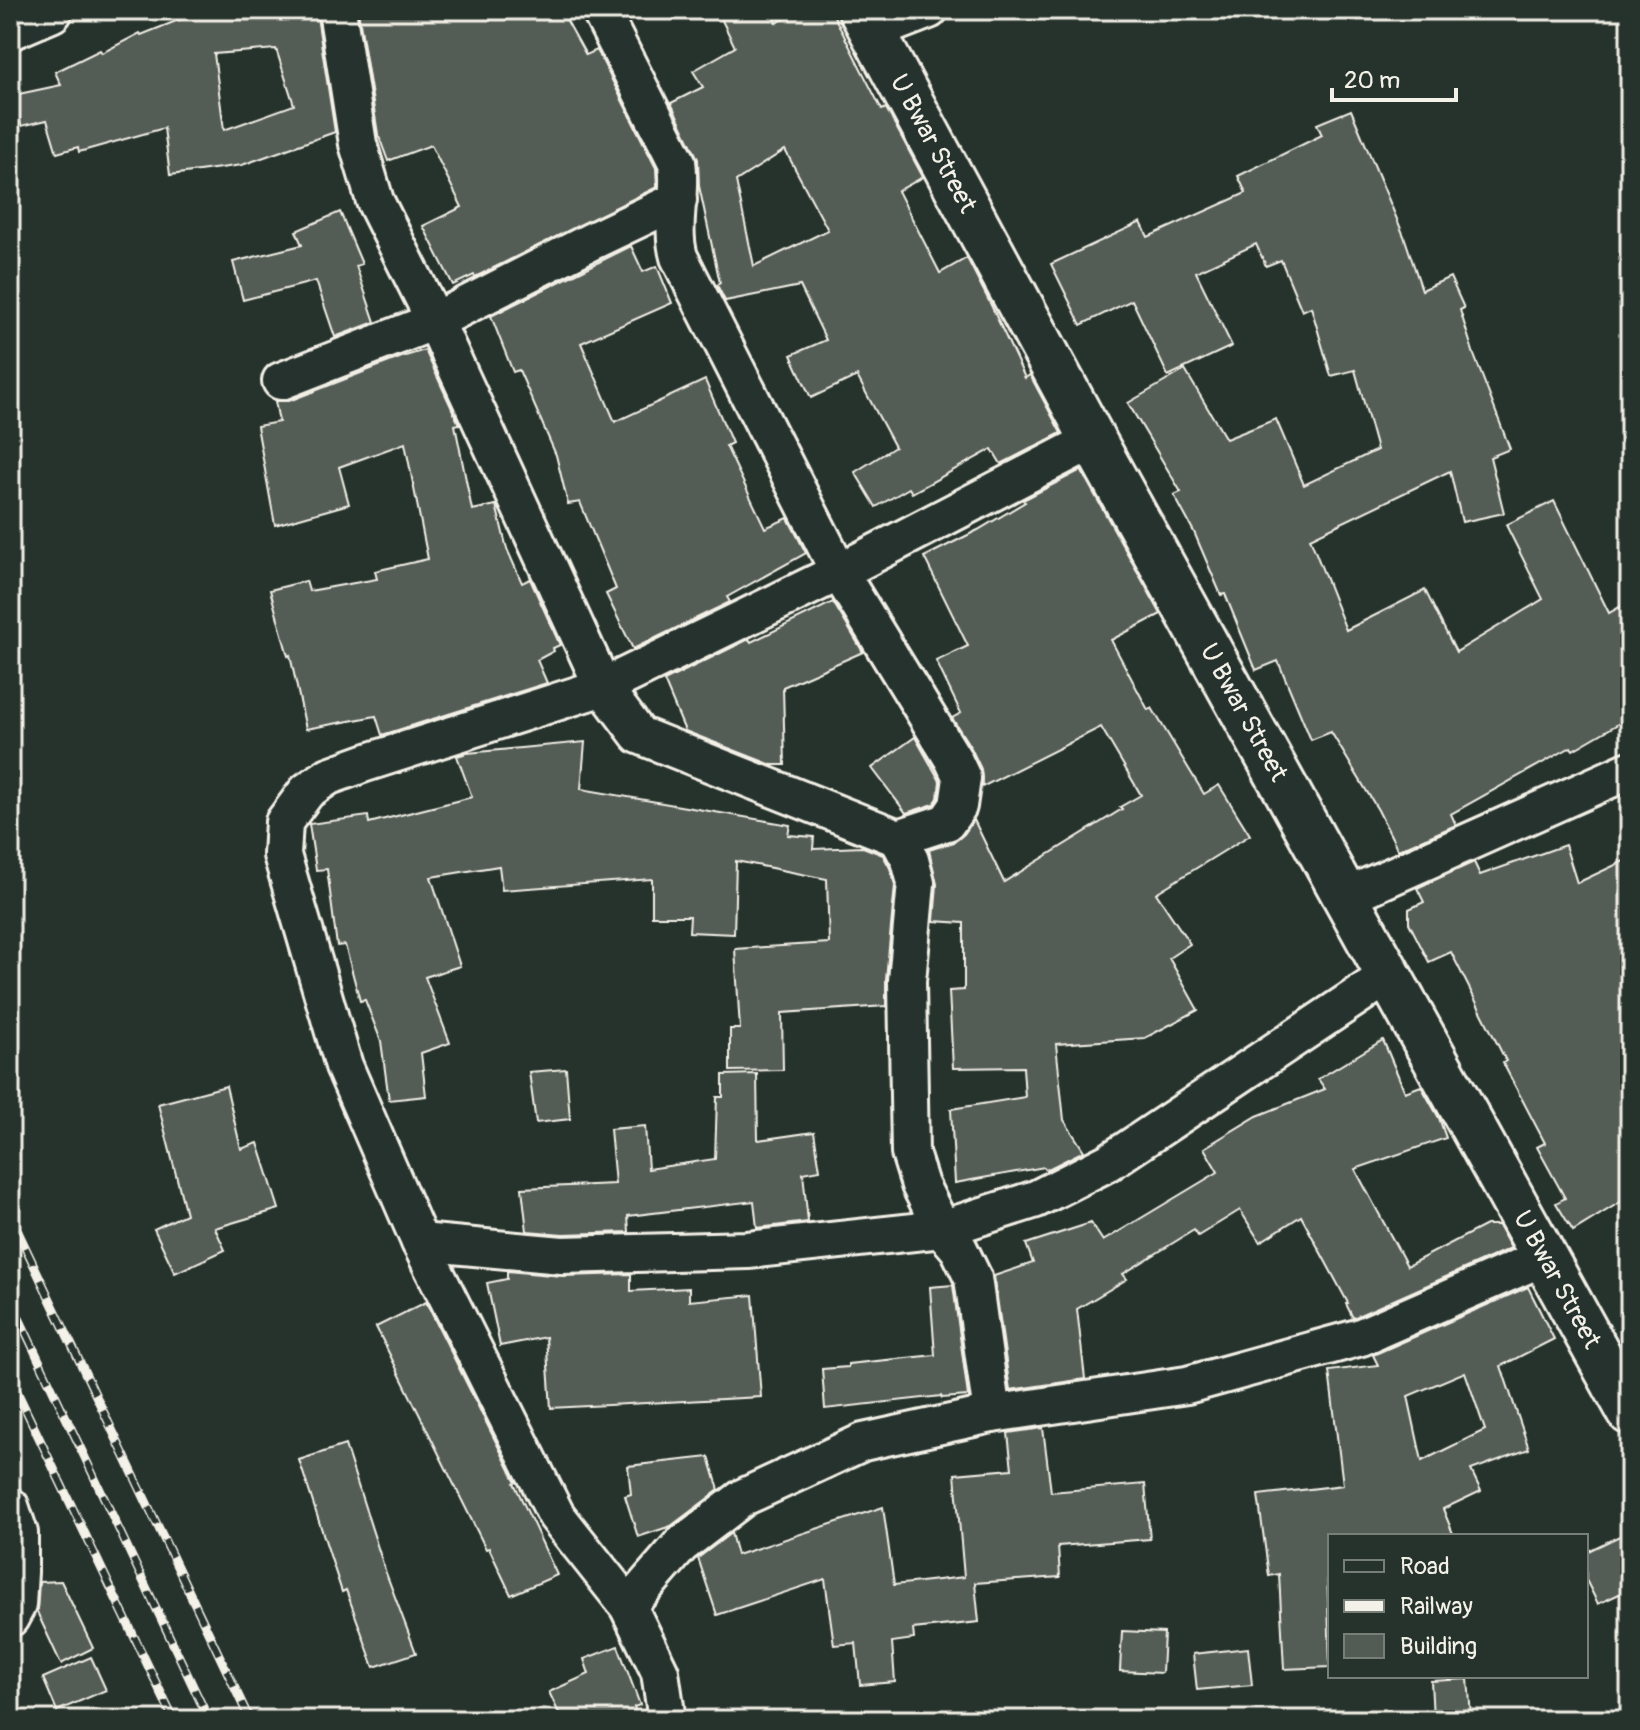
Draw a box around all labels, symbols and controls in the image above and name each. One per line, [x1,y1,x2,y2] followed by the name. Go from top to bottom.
[1332,52,1456,102] scale bar
[1344,66,1400,95] text: 20 m
[883,69,984,219] street label: U Bwar Street
[1193,638,1295,788] street label: U Bwar Street
[1506,1205,1608,1355] street label: U Bwar Street
[1328,1534,1588,1678] legend
[1400,1552,1450,1581] text: Road
[1400,1592,1473,1621] text: Railway
[1400,1632,1477,1661] text: Building

